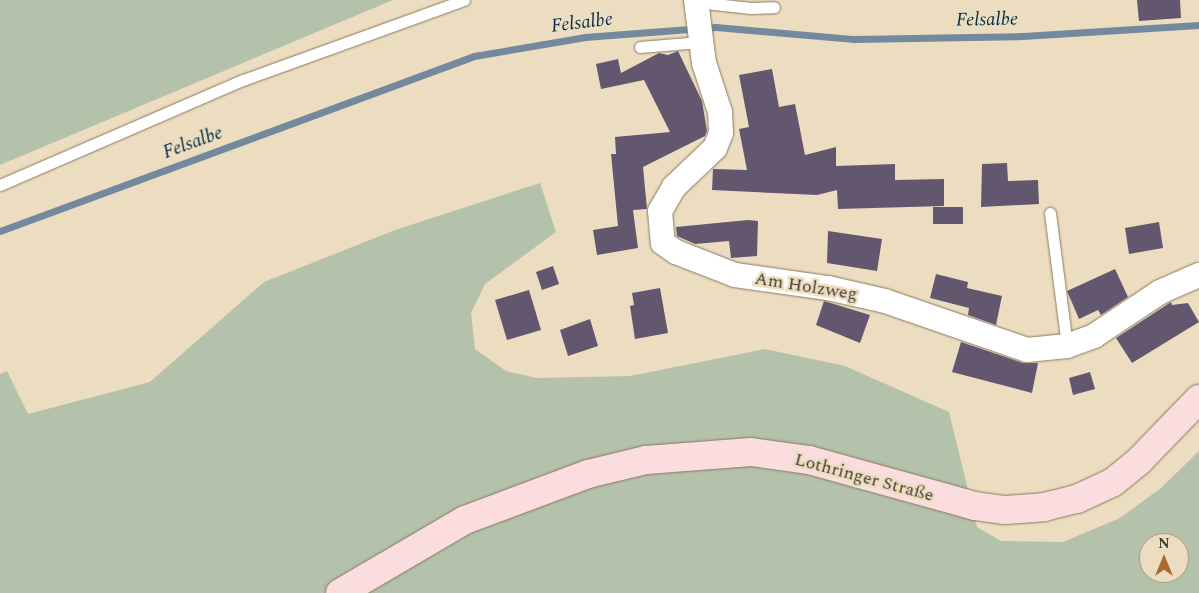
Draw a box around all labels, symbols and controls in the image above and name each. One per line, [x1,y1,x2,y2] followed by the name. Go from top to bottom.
[550,8,614,38] water label: Felsalbe
[956,8,1018,32] water label: Felsalbe
[160,122,226,164] water label: Felsalbe
[753,268,859,306] street label: Am Holzweg
[792,449,936,507] street label: Lothringer Straße
[1139,533,1189,583] north arrow
[1158,533,1170,554] text: N

